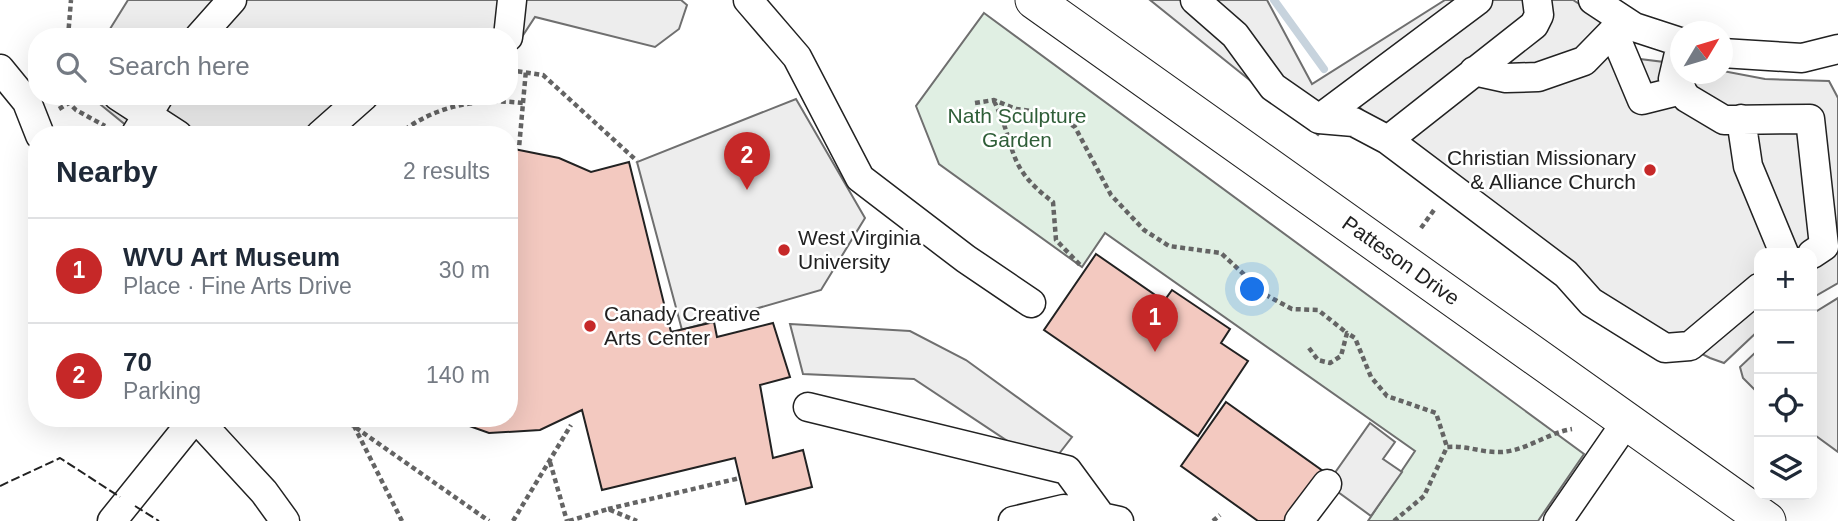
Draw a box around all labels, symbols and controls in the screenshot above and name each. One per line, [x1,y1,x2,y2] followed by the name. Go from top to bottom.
[1670,21,1733,84] north arrow
[28,28,518,105] search box
[52,48,90,86] icon: search
[108,51,250,81] text: Search here
[948,104,1086,151] park label: Nath Sculpture Garden
[724,132,770,190] pin: 2
[1447,146,1636,193] place label: Christian Missionary & Alliance Church
[56,155,158,188] text: Nearby
[403,158,490,184] text: 2 results
[1642,162,1658,178] marker: Christian Missionary & Alliance Church
[1338,211,1464,310] street label: Patteson Drive
[798,226,921,273] place label: West Virginia University
[123,242,340,272] text: WVU Art Museum
[776,242,792,258] marker: West Virginia University
[1754,248,1817,500] map controls
[1754,248,1817,311] button: +
[73,257,85,283] text: 1
[439,257,490,283] text: 30 m
[1235,272,1269,306] your location
[123,273,352,299] text: Place · Fine Arts Drive
[1132,294,1178,352] pin: 1
[604,302,760,349] place label: Canady Creative Arts Center
[1754,311,1817,374] button: −
[582,318,598,334] marker: Canady Creative Arts Center
[123,347,152,377] text: 70
[73,362,85,388] text: 2
[426,362,490,388] text: 140 m
[1754,374,1817,437] button: locate
[123,378,201,404] text: Parking
[1754,437,1817,500] button: layers

